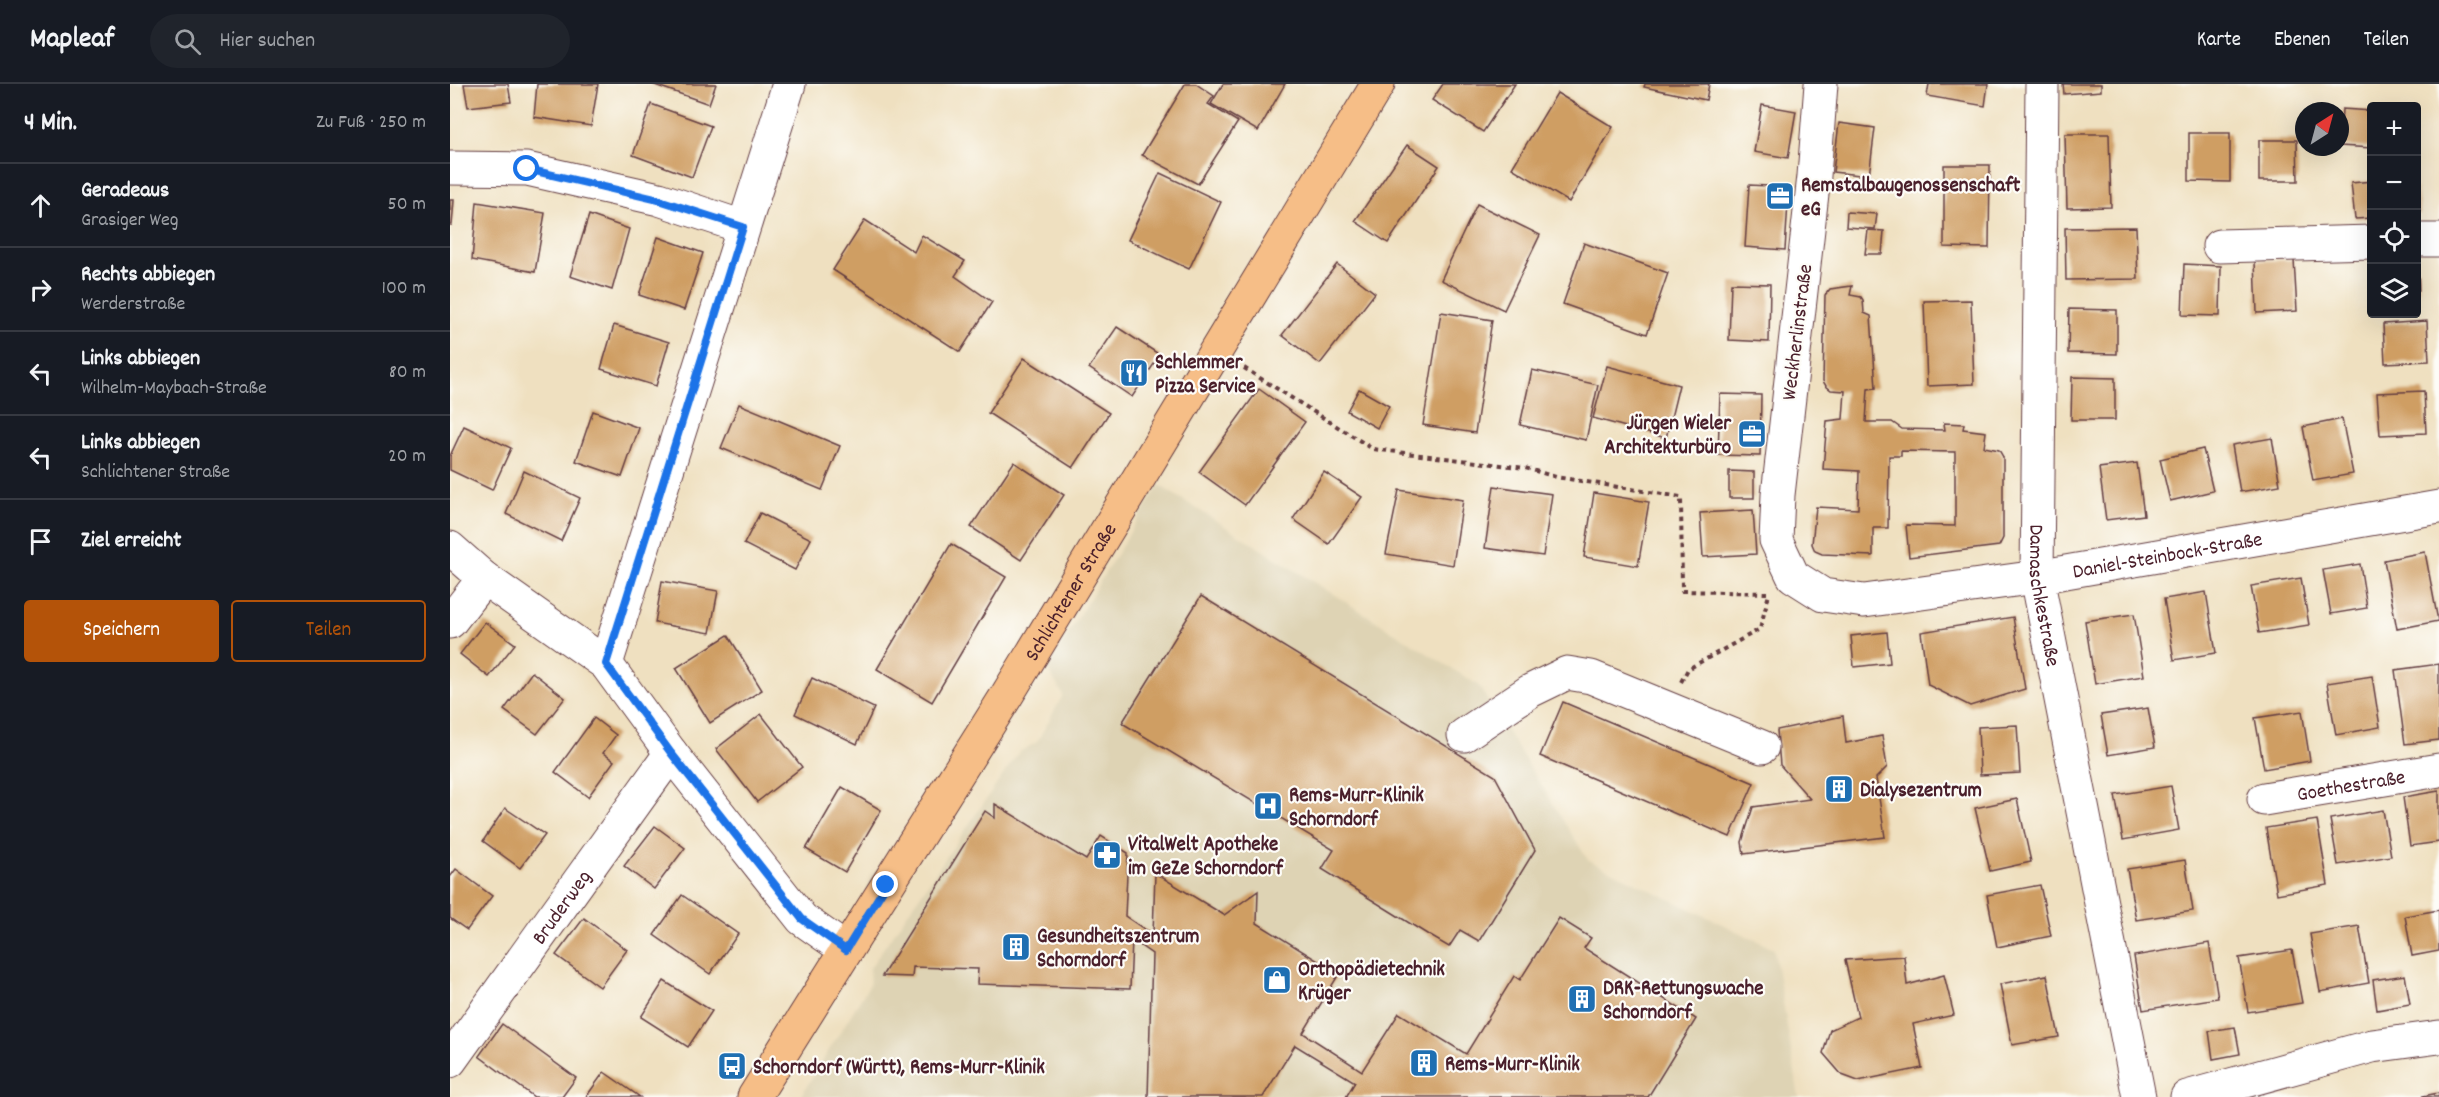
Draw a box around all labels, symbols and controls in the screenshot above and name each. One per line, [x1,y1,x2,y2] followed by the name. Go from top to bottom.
[150,14,570,68] search box
[30,21,114,61] text: Mapleaf
[171,25,204,58] icon: search
[219,26,315,57] text: Hier suchen
[2197,26,2241,56] text: Karte
[2274,26,2331,56] text: Ebenen
[2364,26,2409,56] text: Teilen
[2295,102,2349,156] north arrow
[2367,102,2421,318] map controls
[2367,102,2421,156] button: +
[24,105,77,142] text: 4 Min.
[316,109,426,137] text: Zu Fuß · 250 m
[513,155,539,181] route start
[2367,156,2421,210] button: −
[1801,172,2021,226] place label: Remstalbaugenossenschaft eG
[81,176,169,207] text: Geradeaus
[1764,180,1796,212] office icon: Remstalbaugenossenschaft eG
[24,189,57,222] icon: ahead
[388,191,426,219] text: 50 m
[81,207,179,235] text: Grasiger Weg
[2367,210,2421,264] button: locate
[81,260,215,291] text: Rechts abbiegen
[1776,263,1822,402] street label: Weckherlinstraße
[2367,264,2421,318] button: layers
[24,273,57,306] icon: right
[382,275,426,303] text: 100 m
[81,291,185,319] text: Werderstraße
[81,344,200,375] text: Links abbiegen
[1155,349,1256,403] place label: Schlemmer Pizza Service
[24,357,57,390] icon: left
[1118,357,1150,389] restaurant icon: Schlemmer Pizza Service
[389,359,426,387] text: 80 m
[81,375,267,403] text: Wilhelm-Maybach-Straße
[1604,410,1732,464] place label: Jürgen Wieler Architekturbüro
[1736,418,1768,450] office icon: Jürgen Wieler Architekturbüro
[81,428,200,459] text: Links abbiegen
[24,441,57,474] icon: left
[388,443,426,471] text: 20 m
[81,459,230,487] text: Schlichtener Straße
[1019,518,1126,668] street label: Schlichtener Straße
[2019,524,2066,669] street label: Damaschkestraße
[24,525,57,558] icon: arrive
[81,526,181,557] text: Ziel erreicht
[2071,526,2265,589] street label: Daniel-Steinbock-Straße
[24,600,219,662] button: Speichern
[231,600,426,662] button: Teilen
[2295,764,2408,811] street label: Goethestraße
[1823,773,1855,805] building icon: Dialysezentrum
[1860,777,1982,807] place label: Dialysezentrum
[1289,782,1424,836] place label: Rems-Murr-Klinik Schorndorf
[1252,790,1284,822] hospital icon: Rems-Murr-Klinik Schorndorf
[1128,831,1284,885] place label: VitalWelt Apotheke im GeZe Schorndorf
[1091,839,1123,871] pharmacy icon: VitalWelt Apotheke im GeZe Schorndorf
[526,865,600,952] street label: Bruderweg
[872,871,898,897] route end
[1037,923,1200,977] place label: Gesundheitszentrum Schorndorf
[1000,931,1032,963] building icon: Gesundheitszentrum Schorndorf
[1298,956,1445,1010] place label: Orthopädietechnik Krüger
[1261,964,1293,996] shop icon: Orthopädietechnik Krüger
[1603,975,1763,1029] place label: DRK-Rettungswache Schorndorf
[1566,983,1598,1015] building icon: DRK-Rettungswache Schorndorf
[1408,1047,1440,1079] building icon: Rems-Murr-Klinik
[716,1050,748,1082] bus stop icon: Schorndorf (Württ), Rems-Murr-Klinik
[1445,1051,1580,1081] place label: Rems-Murr-Klinik
[753,1054,1045,1084] place label: Schorndorf (Württ), Rems-Murr-Klinik

